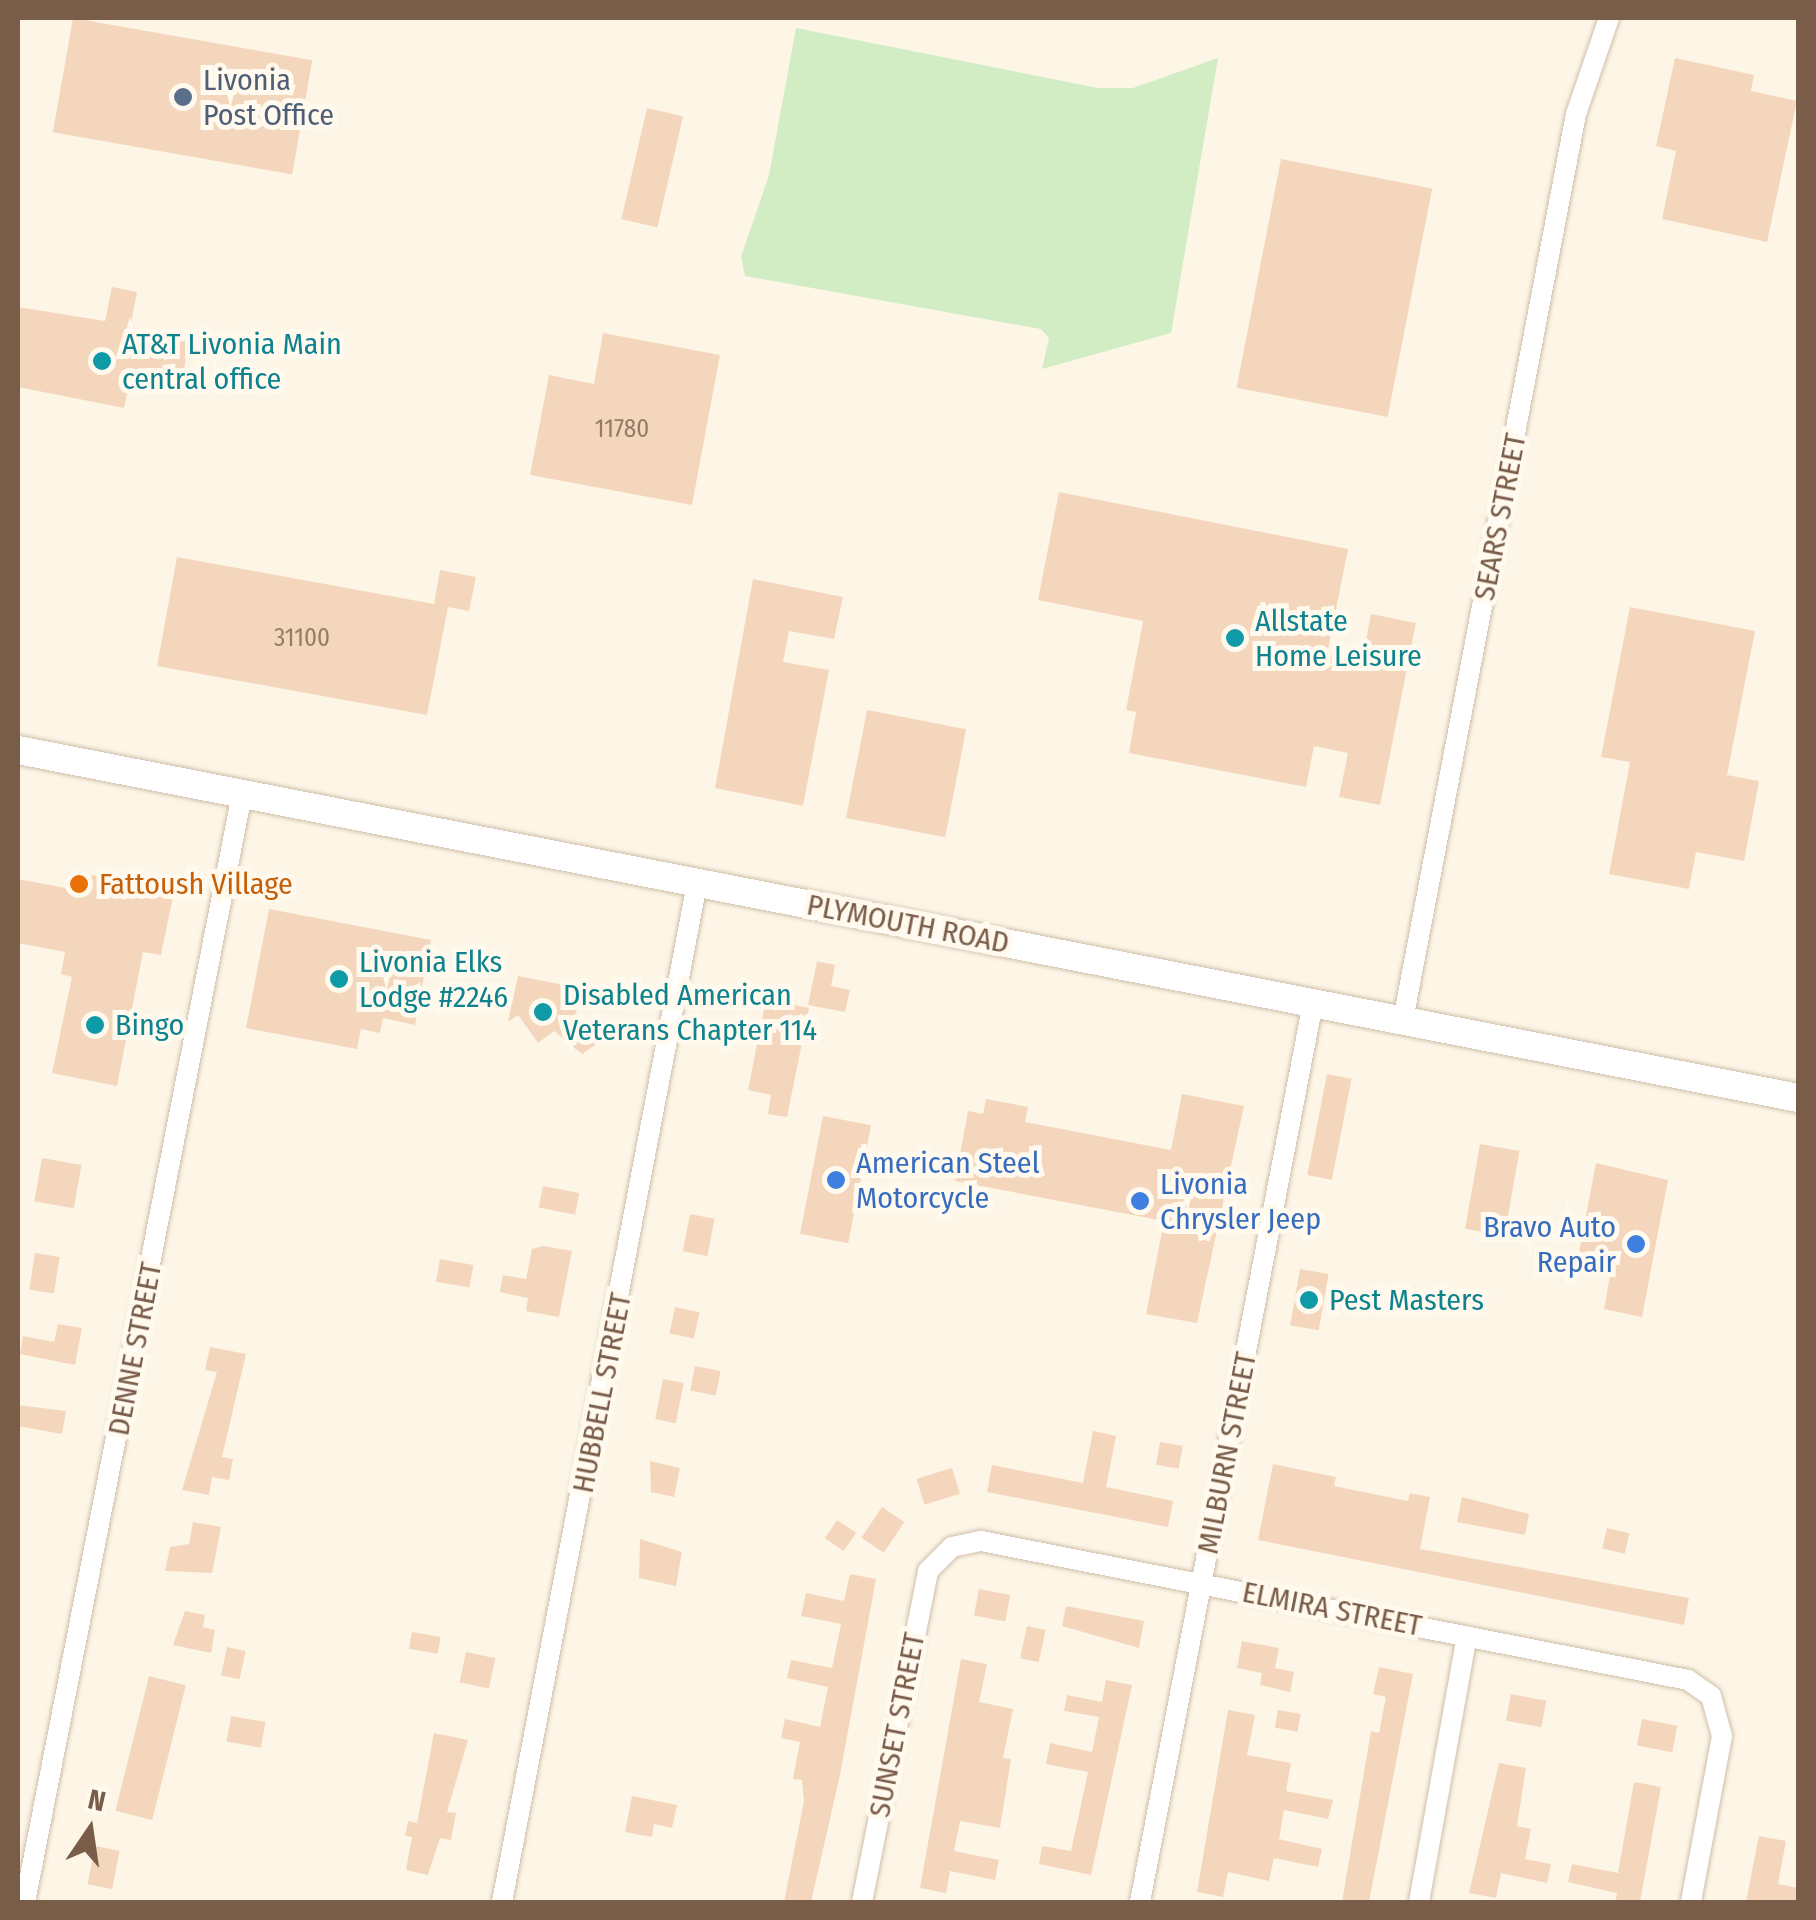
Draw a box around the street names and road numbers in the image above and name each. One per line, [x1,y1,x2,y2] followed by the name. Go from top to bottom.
[1466,430,1534,604] street label: SEARS STREET
[804,887,1012,961] street label: PLYMOUTH ROAD
[101,1259,169,1439] street label: DENNE STREET
[565,1290,639,1496] street label: HUBBELL STREET
[1190,1349,1264,1557] street label: MILBURN STREET
[1239,1574,1425,1644] street label: ELMIRA STREET
[861,1630,933,1820] street label: SUNSET STREET

